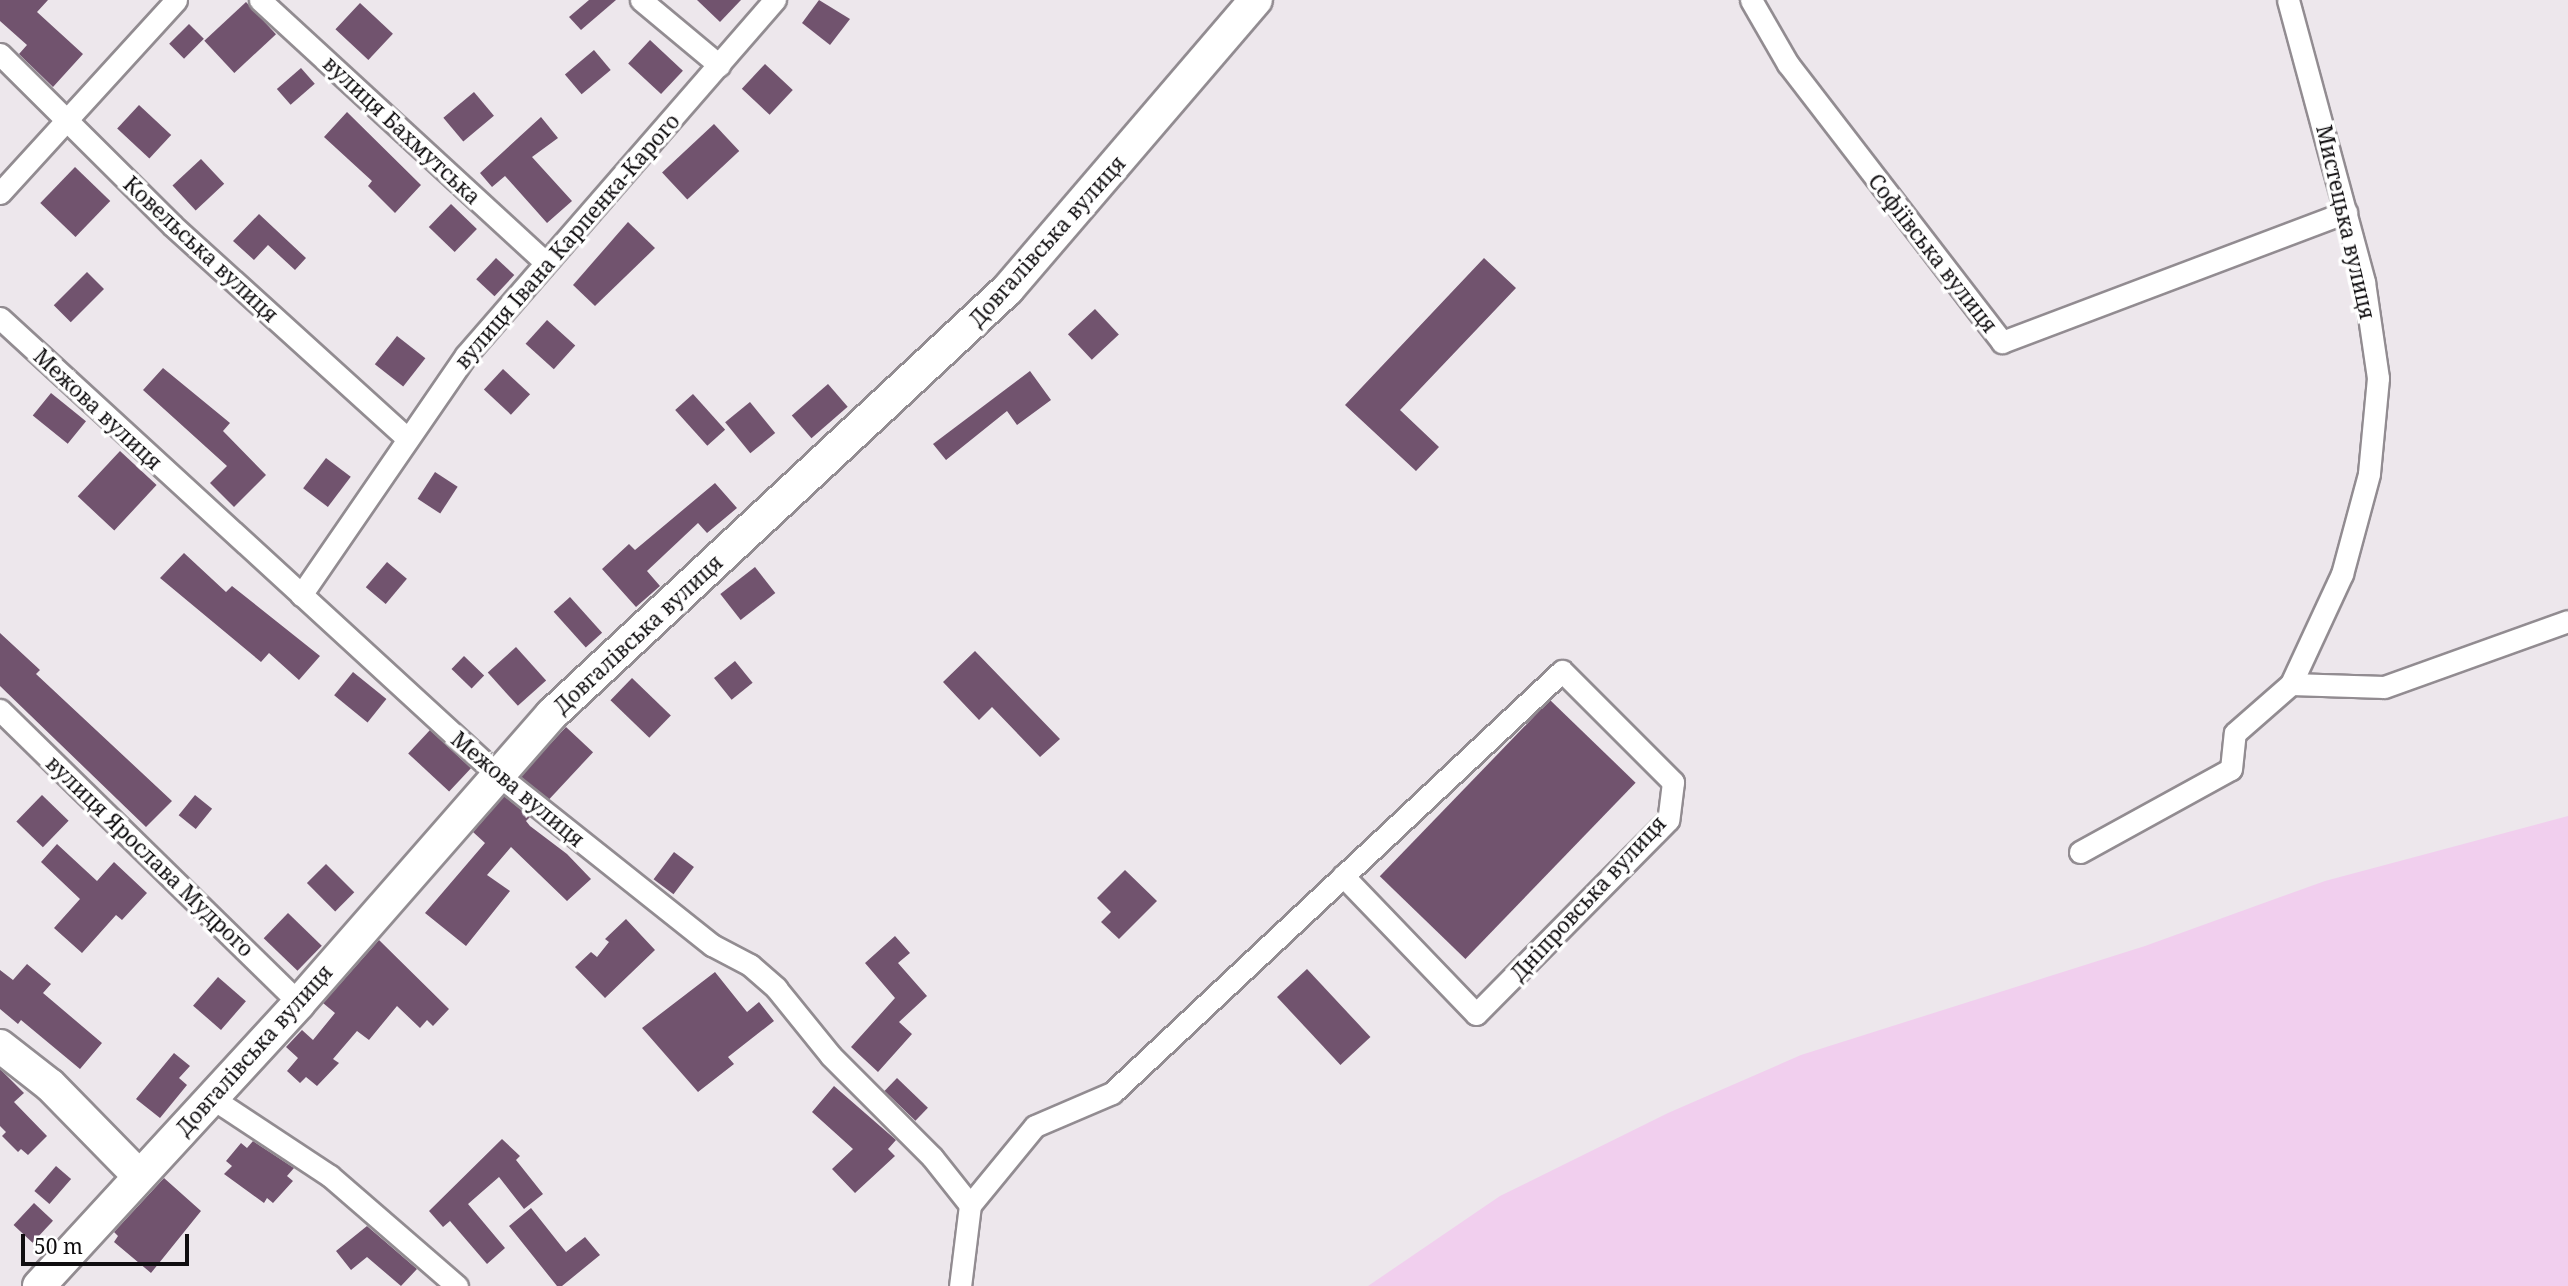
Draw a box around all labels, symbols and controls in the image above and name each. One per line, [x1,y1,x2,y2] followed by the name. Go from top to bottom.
[318,51,486,209] street label: вулиця Бахмутська
[449,108,685,374] street label: вулиця Івана Карпенка-Карого
[2311,123,2381,321] street label: Мистецька вулиця
[964,150,1130,332] street label: Довгалівська вулиця
[1863,169,2003,337] street label: Софіївська вулиця
[119,171,283,327] street label: Ковельська вулиця
[29,343,167,475] street label: Межова вулиця
[549,549,727,719] street label: Довгалівська вулиця
[446,726,590,852] street label: Межова вулиця
[41,750,259,962] street label: вулиця Ярослава Мудрого
[1505,811,1671,985] street label: Дніпровська вулиця
[171,959,337,1141] street label: Довгалівська вулиця
[24,1220,192,1264] scale bar
[34,1232,83,1260] text: 50 m

